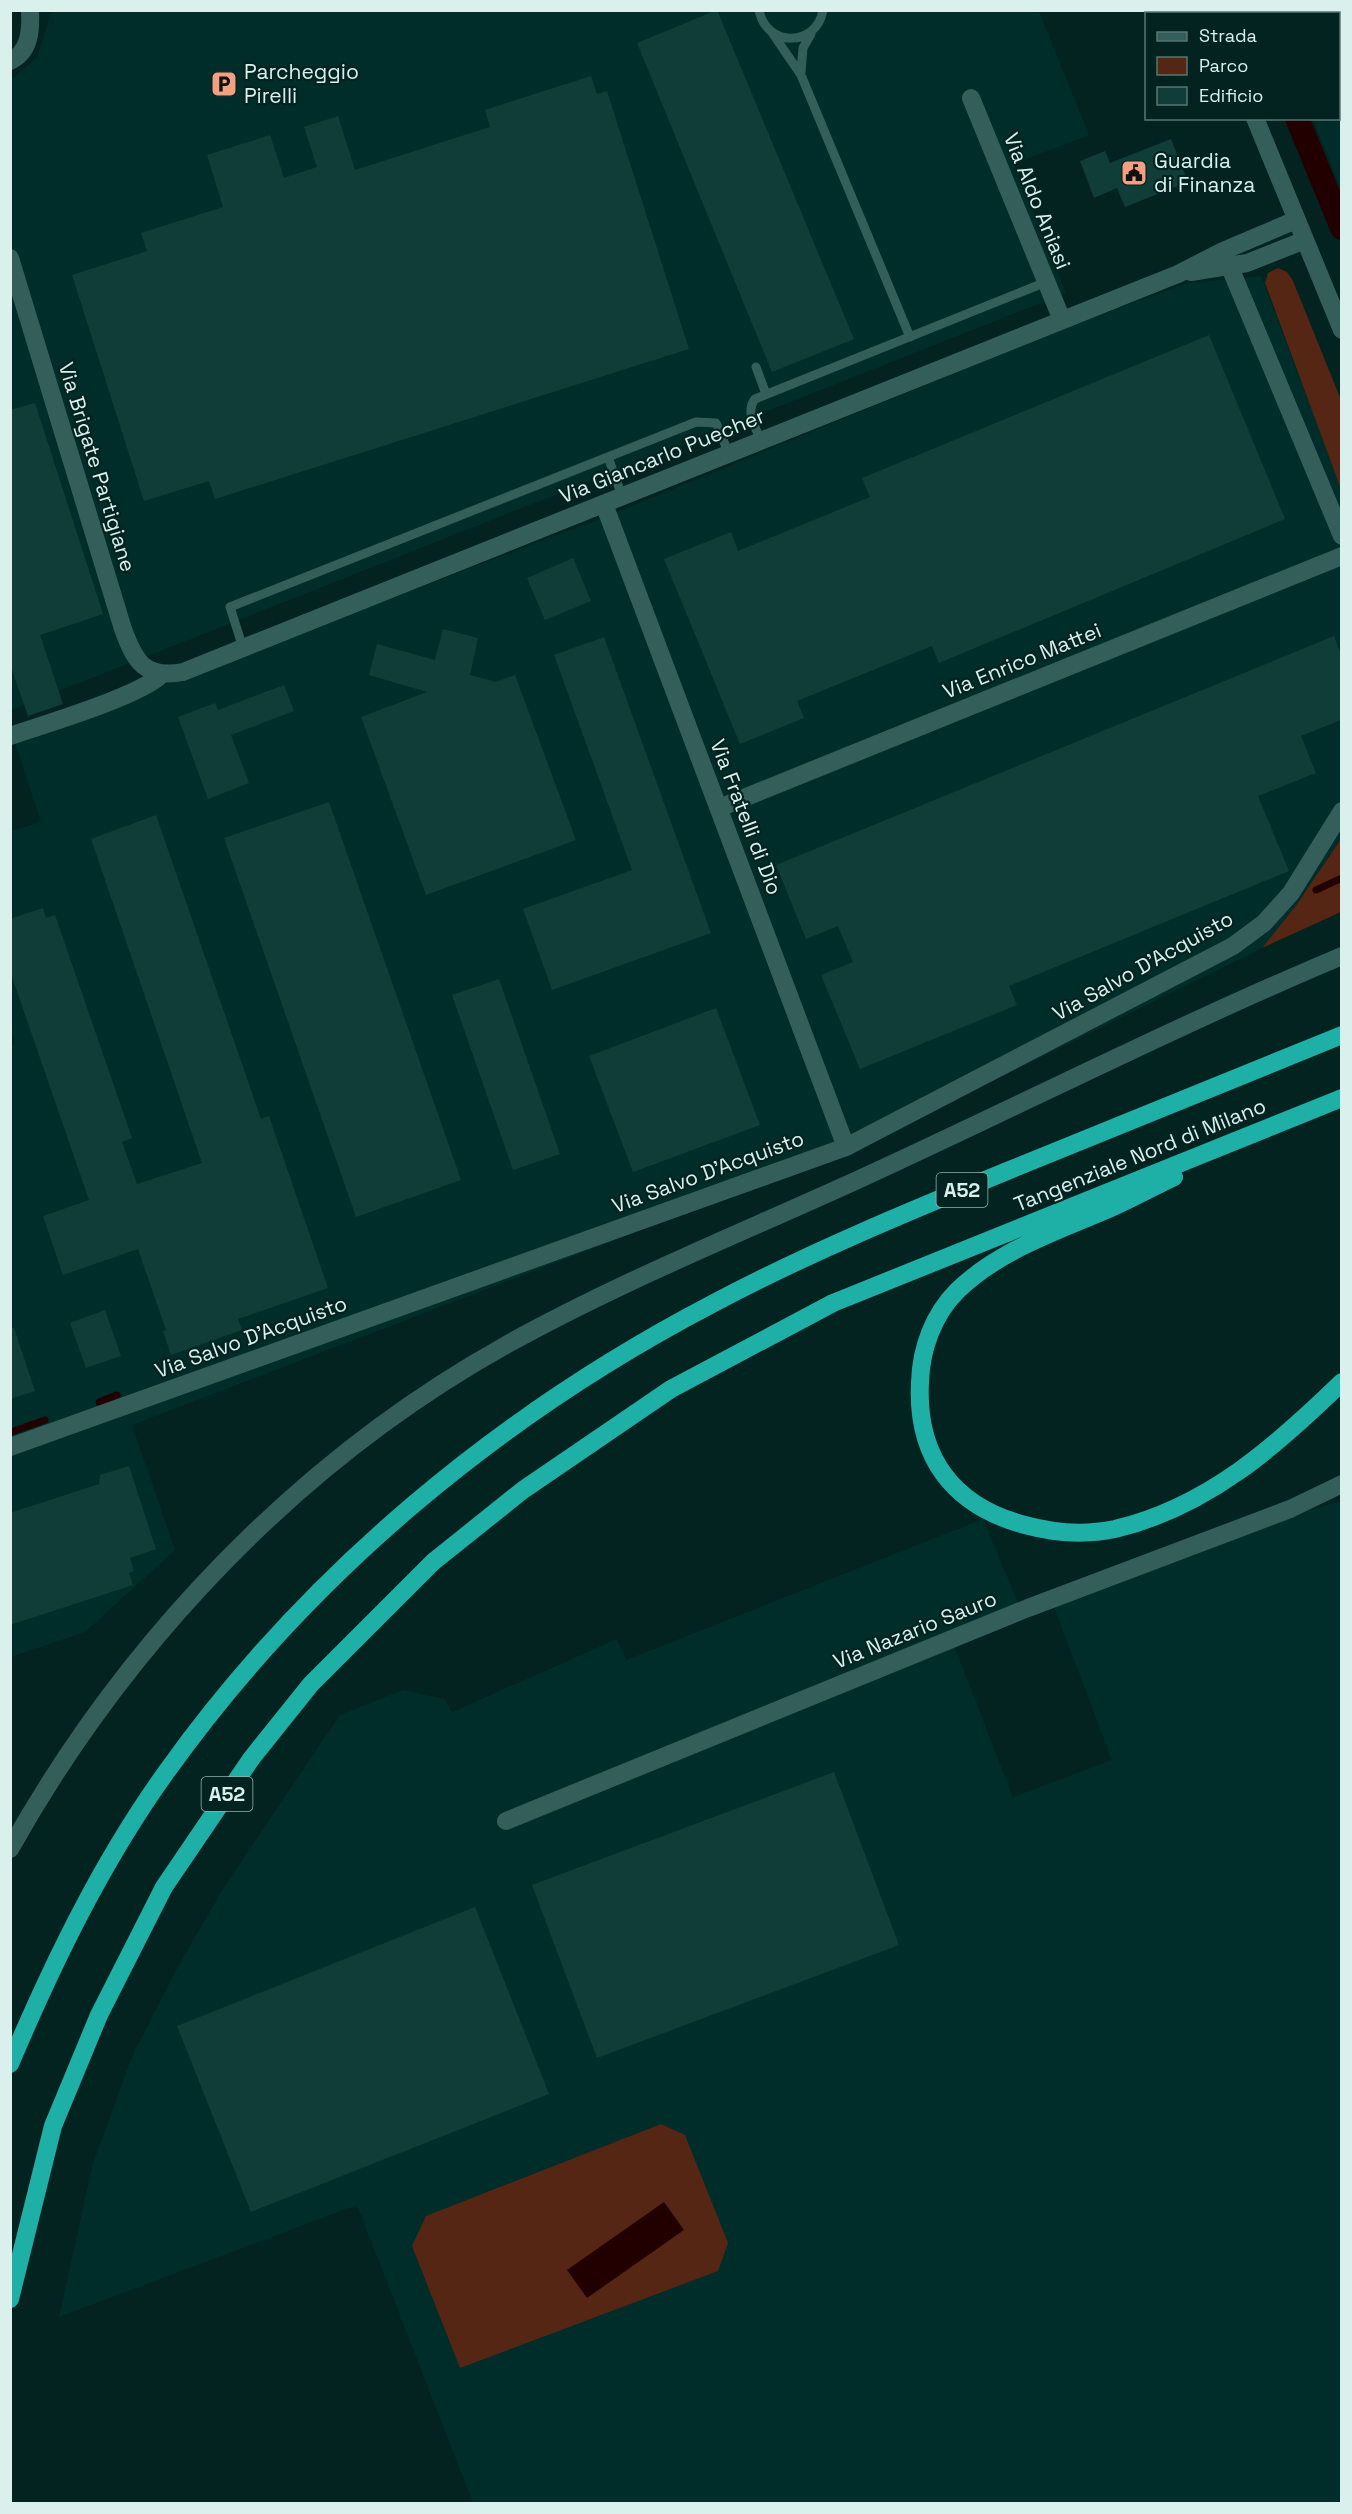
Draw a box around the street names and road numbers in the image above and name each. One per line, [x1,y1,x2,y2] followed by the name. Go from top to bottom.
[998,129,1077,273] street label: Via Aldo Aniasi
[53,359,142,575] street label: Via Brigate Partigiane
[555,402,769,509] street label: Via Giancarlo Puecher
[939,616,1105,705] street label: Via Enrico Mattei
[704,735,789,898] street label: Via Fratelli di Dio
[1048,905,1238,1026] street label: Via Salvo D'Acquisto
[1010,1092,1270,1217] street label: Tangenziale Nord di Milano
[608,1124,808,1219] street label: Via Salvo D'Acquisto
[936,1173,988,1207] road number: A52
[151,1289,351,1384] street label: Via Salvo D'Acquisto
[829,1584,1001,1675] street label: Via Nazario Sauro
[202,1777,252,1811] road number: A52

